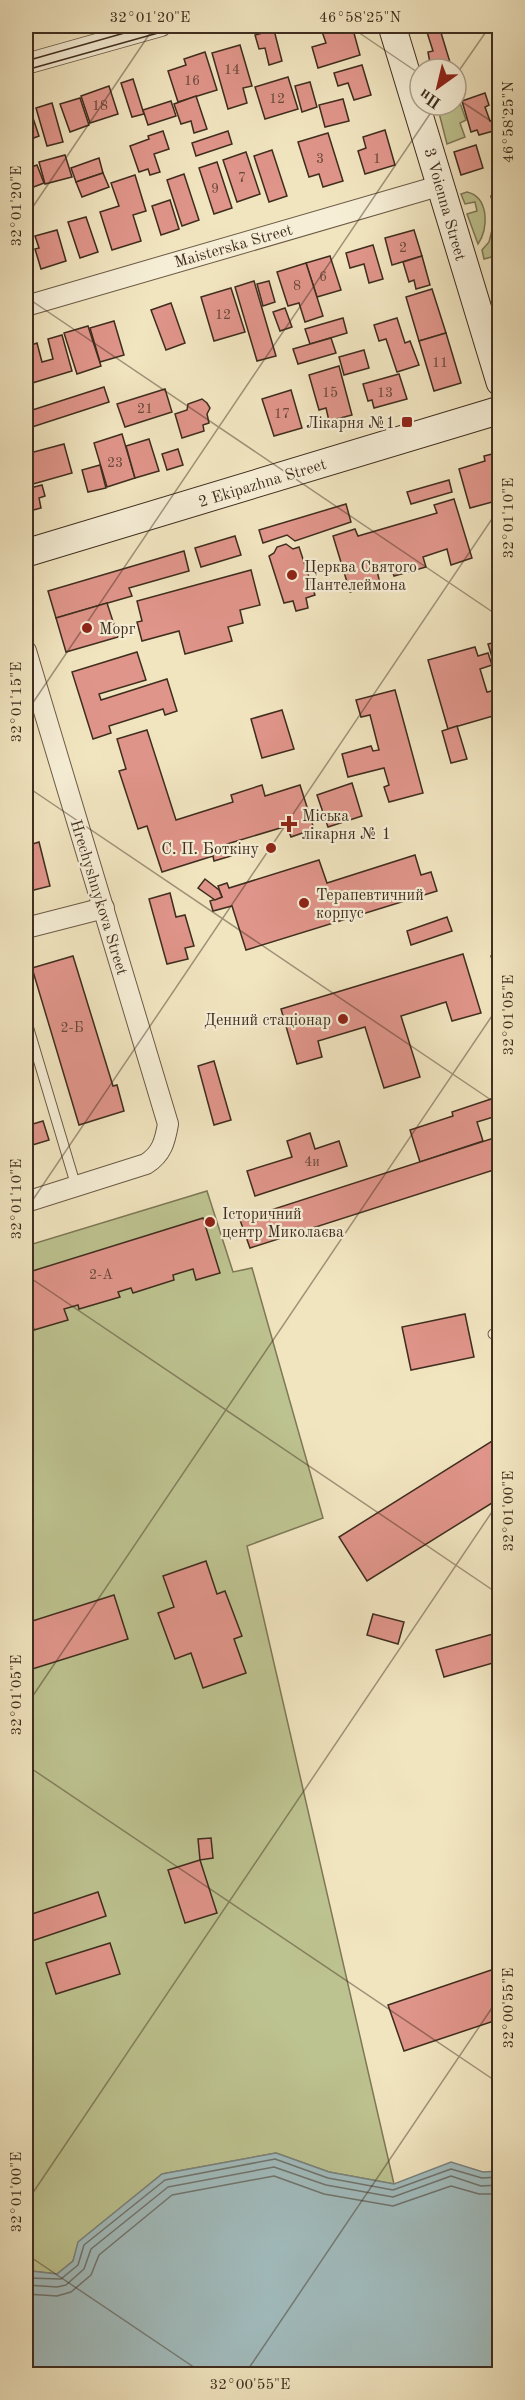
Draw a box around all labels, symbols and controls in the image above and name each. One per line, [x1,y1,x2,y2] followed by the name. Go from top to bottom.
[110,11,190,26] text: 32°01'20"E
[319,11,401,26] text: 46°58'25"N
[408,57,468,117] north arrow
[224,63,240,77] house number: 14
[184,74,200,88] house number: 16
[502,81,517,163] text: 46°58'25"N
[417,85,444,111] text: Пн
[269,92,285,106] house number: 12
[92,99,108,113] house number: 18
[420,146,468,263] street label: 3 Voienna Street
[316,152,324,166] house number: 3
[373,152,381,166] house number: 1
[10,166,25,246] text: 32°01'20"E
[238,171,246,185] house number: 7
[211,182,219,196] house number: 9
[173,222,295,271] street label: Maisterska Street
[399,241,407,255] house number: 2
[319,270,327,284] house number: 6
[293,279,301,293] house number: 8
[215,308,231,322] house number: 12
[432,356,448,370] house number: 11
[322,386,338,400] house number: 15
[377,386,393,400] house number: 13
[137,402,153,416] house number: 21
[274,407,290,421] house number: 17
[400,415,414,429] marker: Лікарня №1
[306,416,395,432] place label: Лікарня №1
[107,456,123,470] house number: 23
[197,457,329,511] street label: 2 Ekipazhna Street
[502,478,517,558] text: 32°01'10"E
[304,560,417,594] place label: Церква Святого Пантелеймона
[285,568,299,582] marker: Церква Святого Пантелеймона
[80,621,94,635] marker: Морг
[99,622,136,638] place label: Морг
[10,662,25,742] text: 32°01'15"E
[302,809,391,843] place label: Міська лікарня № 1
[280,815,298,833] marker: Міська лікарня № 1
[67,818,130,978] street label: Hrechyshnykova Street
[264,841,278,855] marker: С. П. Боткіну
[161,842,260,858] place label: С. П. Боткіну
[316,888,424,922] place label: Терапевтичний корпус
[297,896,311,910] marker: Терапевтичний корпус
[502,975,517,1055] text: 32°01'05"E
[336,1012,350,1026] marker: Денний стаціонар
[204,1013,331,1029] place label: Денний стаціонар
[60,1021,84,1035] house number: 2-Б
[304,1155,320,1169] house number: 4и
[10,1159,25,1239] text: 32°01'10"E
[222,1207,344,1241] place label: Історичний центр Миколаєва
[203,1215,217,1229] marker: Історичний центр Миколаєва
[89,1268,113,1282] house number: 2-А
[502,1471,517,1551] text: 32°01'00"E
[10,1655,25,1735] text: 32°01'05"E
[502,1968,517,2048] text: 32°00'55"E
[10,2152,25,2232] text: 32°01'00"E
[210,2378,290,2393] text: 32°00'55"E

